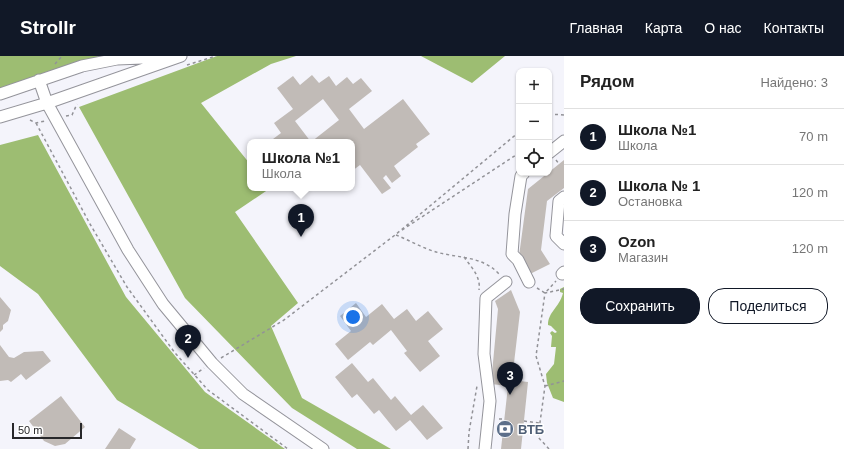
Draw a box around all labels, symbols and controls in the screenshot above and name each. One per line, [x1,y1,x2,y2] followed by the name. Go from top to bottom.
[20,17,76,38] text: Strollr
[569,20,623,36] text: Главная
[645,20,682,36] text: Карта
[704,20,742,36] text: О нас
[764,20,824,36] text: Контакты
[516,68,552,176] map controls
[516,68,552,104] button: +
[580,72,635,91] text: Рядом
[760,75,828,90] text: Найдено: 3
[516,104,552,140] button: −
[618,121,696,138] text: Школа №1
[589,129,597,144] text: 1
[799,129,828,144] text: 70 m
[618,138,658,153] text: Школа
[247,139,355,191] popup
[516,140,552,176] button: locate
[262,149,340,166] text: Школа №1
[262,166,301,181] text: Школа
[618,177,700,194] text: Школа № 1
[589,185,597,200] text: 2
[792,185,828,200] text: 120 m
[618,194,682,209] text: Остановка
[288,204,314,237] pin: 1
[618,233,656,250] text: Ozon
[589,241,597,256] text: 3
[792,241,828,256] text: 120 m
[618,250,668,265] text: Магазин
[580,288,700,324] button: Сохранить
[708,288,828,324] button: Поделиться
[343,307,363,327] your location
[175,325,201,358] pin: 2
[497,362,523,395] pin: 3
[495,419,515,439] bank icon: ВТБ
[12,421,82,440] scale bar
[518,422,544,437] place label: ВТБ
[18,424,42,436] text: 50 m

